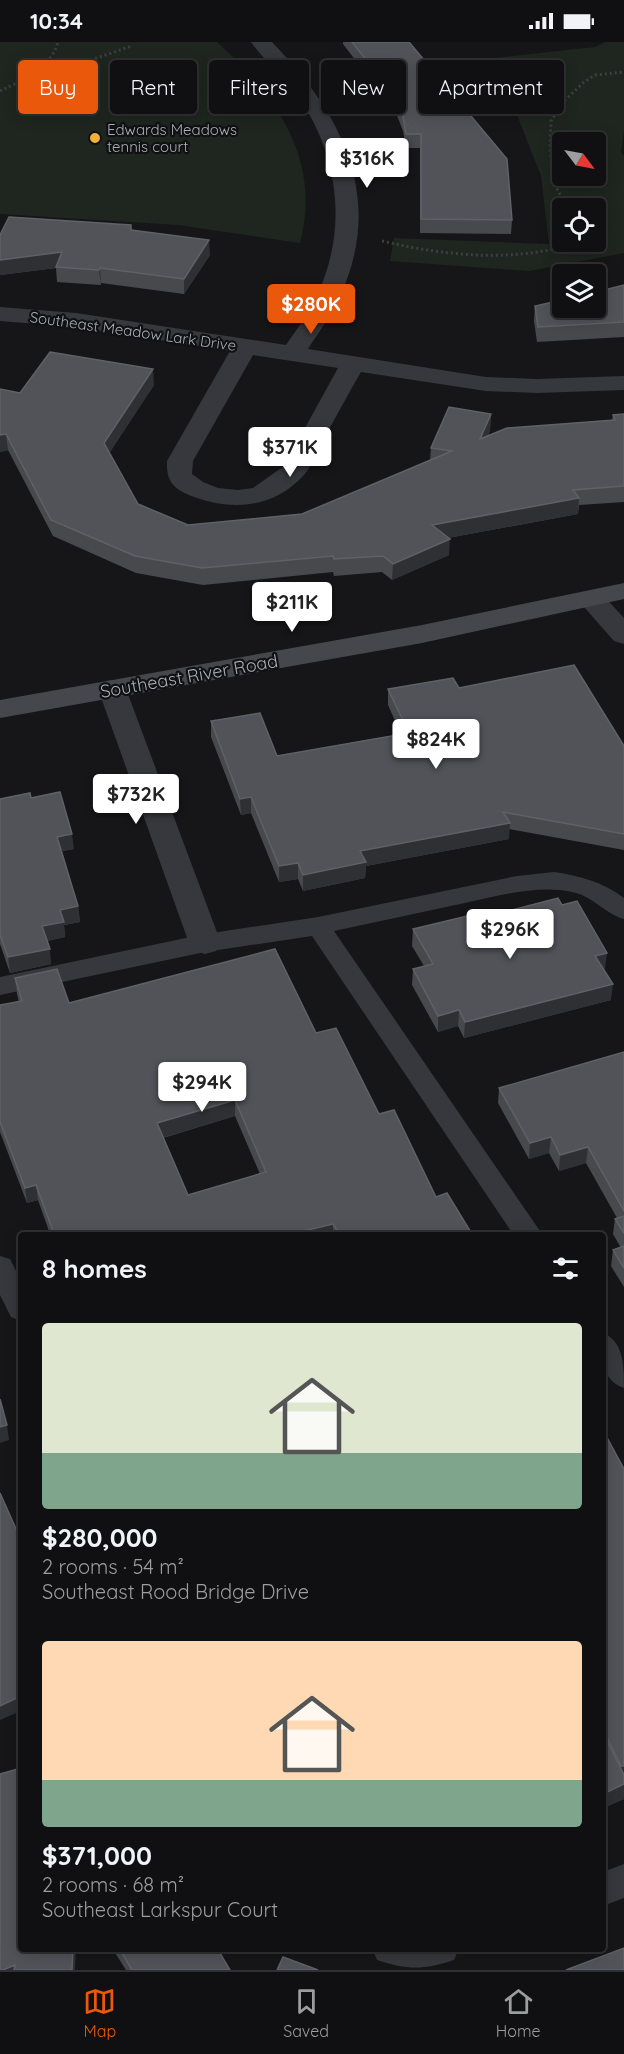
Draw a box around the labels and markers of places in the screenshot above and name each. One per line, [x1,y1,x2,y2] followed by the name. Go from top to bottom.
[107,120,237,156] place label: Edwards Meadows tennis court
[88,131,102,145] marker: Edwards Meadows tennis court
[325,138,409,189] pin: $316K
[269,284,353,335] pin: $280K
[248,427,332,478] pin: $371K
[250,582,334,633] pin: $211K
[394,719,478,770] pin: $824K
[94,774,178,825] pin: $732K
[468,909,552,960] pin: $296K
[160,1062,244,1113] pin: $294K

